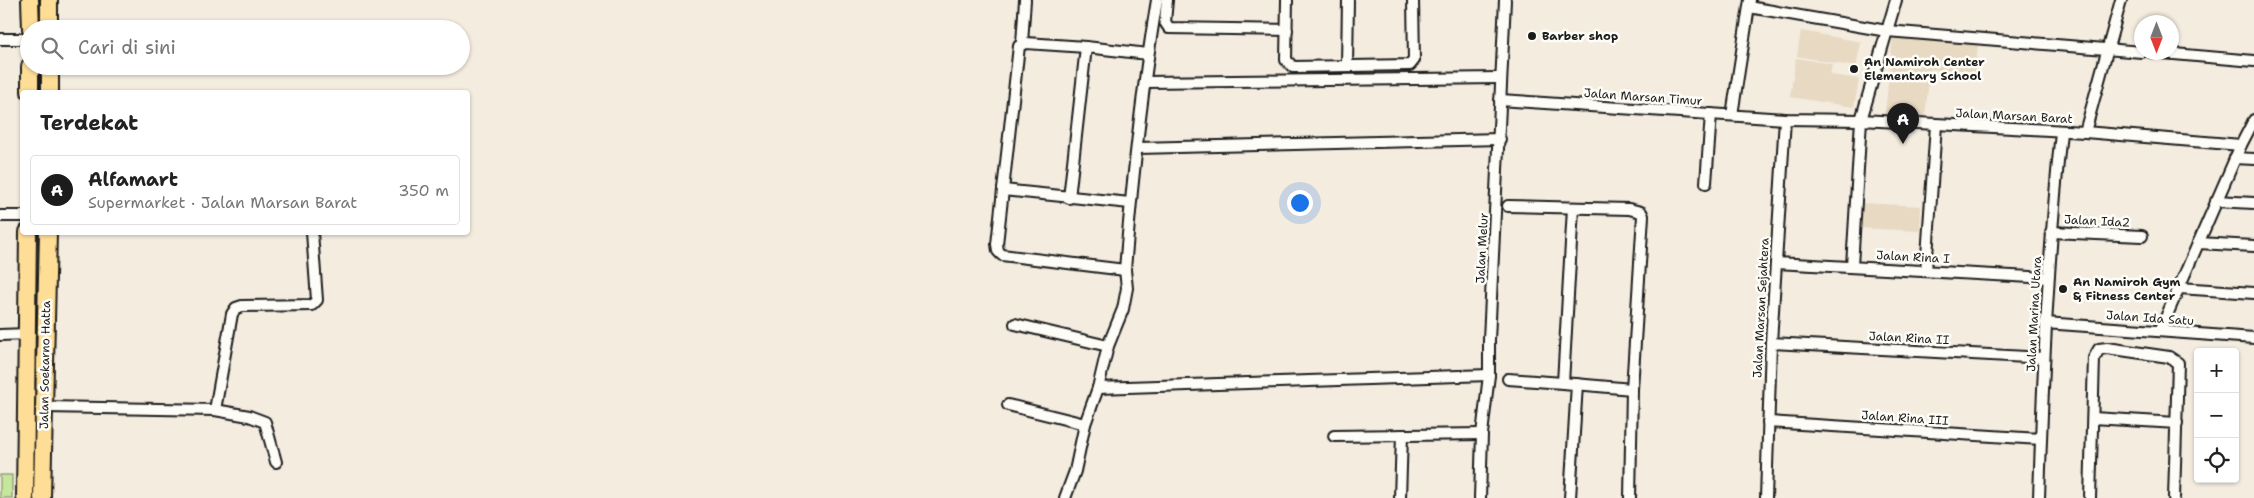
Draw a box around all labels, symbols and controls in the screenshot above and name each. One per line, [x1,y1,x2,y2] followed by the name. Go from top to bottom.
[2134,15,2179,60] north arrow
[20,20,470,75] search box
[1542,28,1618,44] place label: Barber shop
[1526,30,1538,42] marker: Barber shop
[38,34,66,62] icon: search
[78,35,176,60] text: Cari di sini
[1864,54,1985,84] place label: An Namiroh Center Elementary School
[1848,63,1860,75] marker: An Namiroh Center Elementary School
[1583,85,1703,109] street label: Jalan Marsan Timur
[1887,103,1919,144] pin: A
[1955,105,2073,127] street label: Jalan Marsan Barat
[40,109,138,137] text: Terdekat
[88,167,178,192] text: Alfamart
[51,180,63,201] text: A
[398,180,449,201] text: 350 m
[1287,190,1313,216] your location
[88,192,357,213] text: Supermarket · Jalan Marsan Barat
[2064,211,2130,231] street label: Jalan Ida2
[1472,212,1492,284] street label: Jalan Melur
[1749,237,1773,379] street label: Jalan Marsan Sejahtera
[1876,247,1951,267] street label: Jalan Rina I
[2023,255,2045,372] street label: Jalan Marina Utara
[2073,274,2180,304] place label: An Namiroh Gym & Fitness Center
[2057,283,2069,295] marker: An Namiroh Gym & Fitness Center
[36,300,54,429] street label: Jalan Soekarno Hatta
[2106,307,2195,329] street label: Jalan Ida Satu
[1868,328,1950,348] street label: Jalan Rina II
[2194,348,2239,483] map controls
[2194,348,2239,393] button: +
[2194,393,2239,438] button: −
[1861,407,1950,429] street label: Jalan Rina III
[2194,438,2239,483] button: locate

